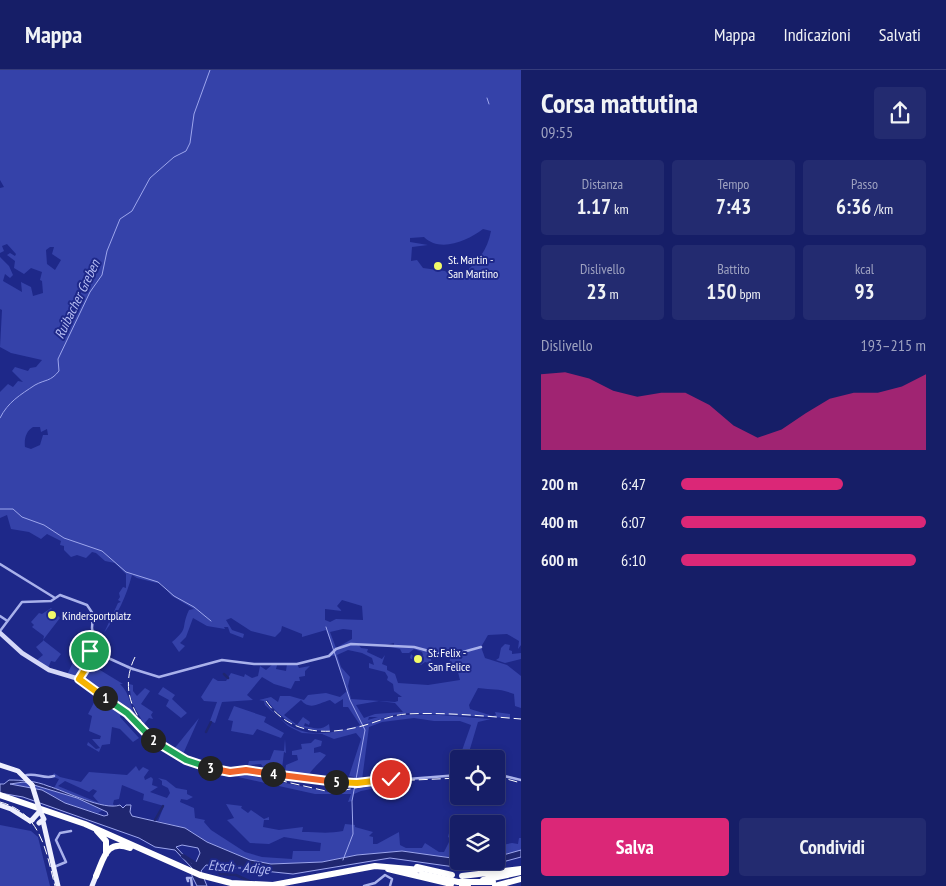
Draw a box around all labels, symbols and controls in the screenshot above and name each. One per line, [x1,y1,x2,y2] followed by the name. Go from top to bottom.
[25,19,82,50] text: Mappa
[714,23,755,46] text: Mappa
[783,23,851,46] text: Indicazioni
[879,23,921,46] text: Salvati
[541,84,698,121] text: Corsa mattutina
[874,87,926,139] button: share
[541,122,573,142] text: 09:55
[582,175,623,193] text: Distanza
[718,175,749,193] text: Tempo
[851,175,878,193] text: Passo
[576,193,611,220] text: 1.17
[716,193,751,220] text: 7:43
[836,193,871,220] text: 6:36
[611,200,629,218] text: km
[871,200,893,218] text: /km
[448,252,498,281] place label: St. Martin - San Martino
[50,256,104,341] water label: Ruibacher Greben
[432,260,444,272] marker: St. Martin - San Martino
[580,260,625,278] text: Dislivello
[717,260,750,278] text: Battito
[855,260,874,278] text: kcal
[586,278,606,305] text: 23
[706,278,736,305] text: 150
[854,278,875,305] text: 93
[606,285,619,303] text: m
[736,285,761,303] text: bpm
[541,335,593,355] text: Dislivello
[861,335,926,355] text: 193–215 m
[541,474,578,494] text: 200 m
[621,474,646,494] text: 6:47
[541,512,578,532] text: 400 m
[621,512,646,532] text: 6:07
[541,550,578,570] text: 600 m
[621,550,646,570] text: 6:10
[62,608,131,623] place label: Kindersportplatz
[46,609,58,621] marker: Kindersportplatz
[69,630,111,672] pin
[76,637,104,665] icon: arrive
[428,645,470,674] place label: St. Felix - San Felice
[412,653,424,665] marker: St. Felix - San Felice
[92,686,118,710] pin: 1
[102,689,109,707] text: 1
[140,728,166,752] pin: 2
[150,731,157,749] text: 2
[450,750,505,870] map controls
[450,750,505,805] button: locate
[198,756,222,780] pin: 3
[370,758,412,800] pin
[207,759,214,777] text: 3
[260,762,286,786] pin: 4
[270,765,277,783] text: 4
[377,765,405,793] icon: check
[324,770,348,794] pin: 5
[333,773,340,791] text: 5
[450,815,505,870] button: layers
[541,818,729,876] button: Salva
[739,818,926,876] button: Condividi
[208,856,272,878] water label: Etsch - Adige

